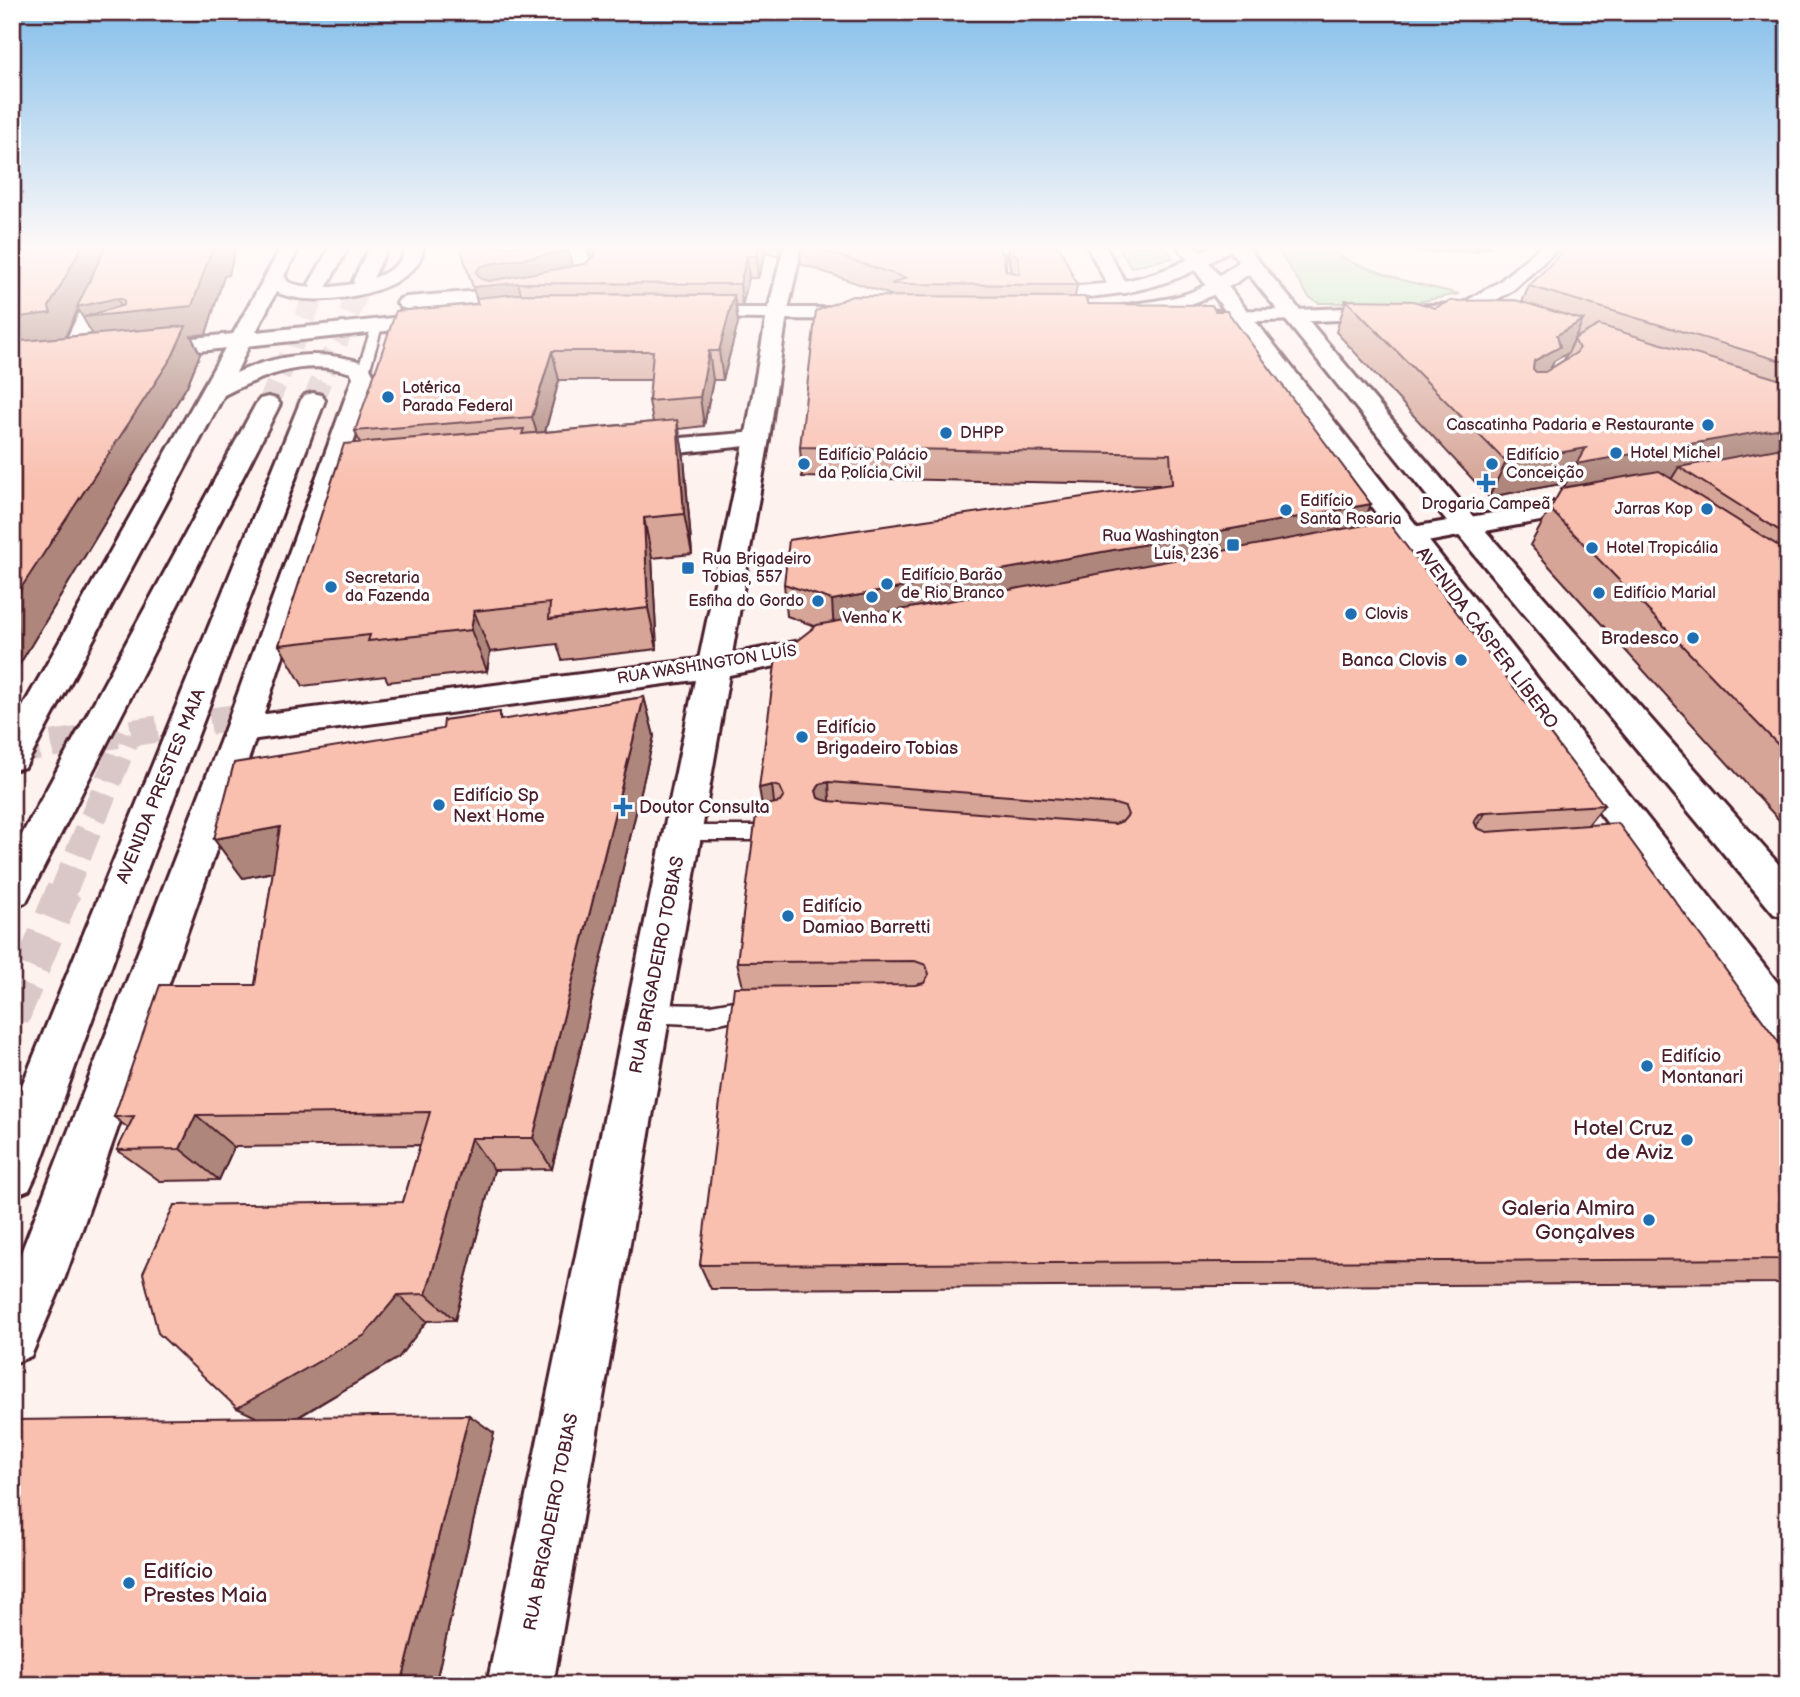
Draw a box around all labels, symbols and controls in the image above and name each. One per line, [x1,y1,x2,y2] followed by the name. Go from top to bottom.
[402,379,513,416] place label: Lotérica Parada Federal
[380,389,396,405] marker: Lotérica Parada Federal
[1446,416,1695,435] place label: Cascatinha Padaria e Restaurante
[1700,417,1716,433] marker: Cascatinha Padaria e Restaurante
[960,424,1004,443] place label: DHPP
[938,425,954,441] marker: DHPP
[1630,444,1720,463] place label: Hotel Michel
[1608,445,1624,461] marker: Hotel Michel
[818,446,928,483] place label: Edifício Palácio da Polícia Civil
[1506,446,1584,483] place label: Edifício Conceição
[796,456,812,472] marker: Edifício Palácio da Polícia Civil
[1484,456,1500,472] marker: Edifício Conceição
[1478,475,1494,491] marker: Drogaria Campeã
[1300,492,1402,529] place label: Edifício Santa Rosaria
[1421,495,1551,514] place label: Drogaria Campeã
[1615,500,1693,519] place label: Jarras Kop
[1699,501,1715,517] marker: Jarras Kop
[1278,502,1294,518] marker: Edifício Santa Rosaria
[1102,527,1219,564] place label: Rua Washington Luís, 236
[1225,537,1241,553] marker: Rua Washington Luís, 236
[1606,539,1718,558] place label: Hotel Tropicália
[1584,540,1600,556] marker: Hotel Tropicália
[1412,542,1564,733] street label: AVENIDA CÁSPER LÍBERO
[702,550,811,587] place label: Rua Brigadeiro Tobias, 557
[680,560,696,576] marker: Rua Brigadeiro Tobias, 557
[901,566,1005,603] place label: Edifício Barão de Rio Branco
[345,569,430,606] place label: Secretaria da Fazenda
[879,576,895,592] marker: Edifício Barão de Rio Branco
[323,579,339,595] marker: Secretaria da Fazenda
[1613,584,1716,603] place label: Edifício Marial
[1591,585,1607,601] marker: Edifício Marial
[864,589,880,605] marker: Venha K
[688,592,804,611] place label: Esfiha do Gordo
[810,593,826,609] marker: Esfiha do Gordo
[1365,605,1408,624] place label: Clovis
[1343,606,1359,622] marker: Clovis
[842,609,903,628] place label: Venha K
[1601,628,1679,649] place label: Bradesco
[1685,630,1701,646] marker: Bradesco
[615,639,798,689] street label: RUA WASHINGTON LUÍS
[1341,650,1447,671] place label: Banca Clovis
[1453,652,1469,668] marker: Banca Clovis
[112,686,210,886] street label: AVENIDA PRESTES MAIA
[816,717,958,759] place label: Edifício Brigadeiro Tobias
[794,729,810,745] marker: Edifício Brigadeiro Tobias
[453,785,545,827] place label: Edifício Sp Next Home
[431,797,447,813] marker: Edifício Sp Next Home
[613,797,633,817] marker: Doutor Consulta
[639,797,770,818] place label: Doutor Consulta
[626,854,688,1075] street label: RUA BRIGADEIRO TOBIAS
[802,896,931,938] place label: Edifício Damiao Barretti
[780,908,796,924] marker: Edifício Damiao Barretti
[1661,1046,1743,1088] place label: Edifício Montanari
[1639,1058,1655,1074] marker: Edifício Montanari
[1573,1116,1674,1165] place label: Hotel Cruz de Aviz
[1679,1132,1695,1148] marker: Hotel Cruz de Aviz
[1501,1196,1635,1245] place label: Galeria Almira Gonçalves
[1641,1212,1657,1228] marker: Galeria Almira Gonçalves
[520,1411,582,1632] street label: RUA BRIGADEIRO TOBIAS
[143,1559,267,1608] place label: Edifício Prestes Maia
[121,1575,137,1591] marker: Edifício Prestes Maia

